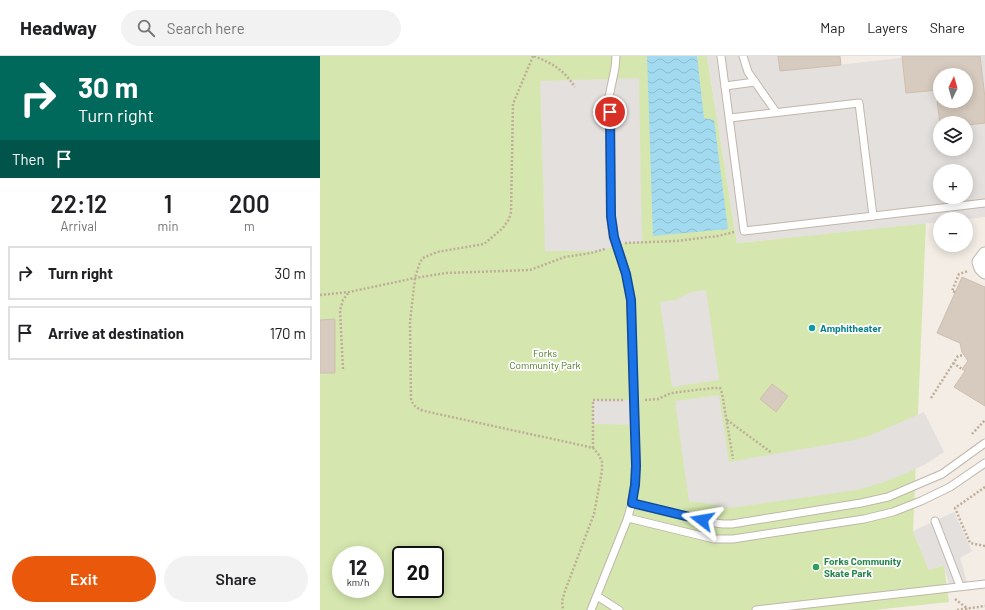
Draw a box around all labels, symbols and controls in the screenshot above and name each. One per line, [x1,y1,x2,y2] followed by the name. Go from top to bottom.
[121,10,401,46] search box
[20,16,97,39] text: Headway
[135,17,157,39] icon: search
[167,19,245,37] text: Search here
[820,19,845,36] text: Map
[867,19,908,36] text: Layers
[930,19,965,36] text: Share
[933,68,973,108] north arrow
[933,68,973,252] map controls
[78,70,138,104] text: 30 m
[12,72,64,124] icon: right
[593,95,627,129] pin
[599,101,621,123] icon: arrive
[78,104,154,126] text: Turn right
[933,116,973,156] button: layers
[53,148,75,170] icon: arrive
[12,150,45,168] text: Then
[933,164,973,204] button: +
[50,189,107,218] text: 22:12
[164,189,172,218] text: 1
[229,189,270,218] text: 200
[933,212,973,252] button: −
[61,218,97,234] text: Arrival
[158,218,179,234] text: min
[244,218,255,234] text: m
[14,262,36,284] icon: right
[48,264,113,282] text: Turn right
[274,264,306,282] text: 30 m
[14,322,36,344] icon: arrive
[820,322,882,334] place label: Amphitheater
[807,323,817,333] marker: Amphitheater
[48,324,184,342] text: Arrive at destination
[270,324,306,342] text: 170 m
[509,347,581,371] park label: Forks Community Park
[681,499,723,541] position arrow
[392,546,444,598] speed limit sign: 20
[349,555,367,579] text: 12
[824,555,901,579] place label: Forks Community Skate Park
[12,556,156,602] button: Exit
[164,556,308,602] button: Share
[811,562,821,572] marker: Forks Community Skate Park
[347,576,369,588] text: km/h

